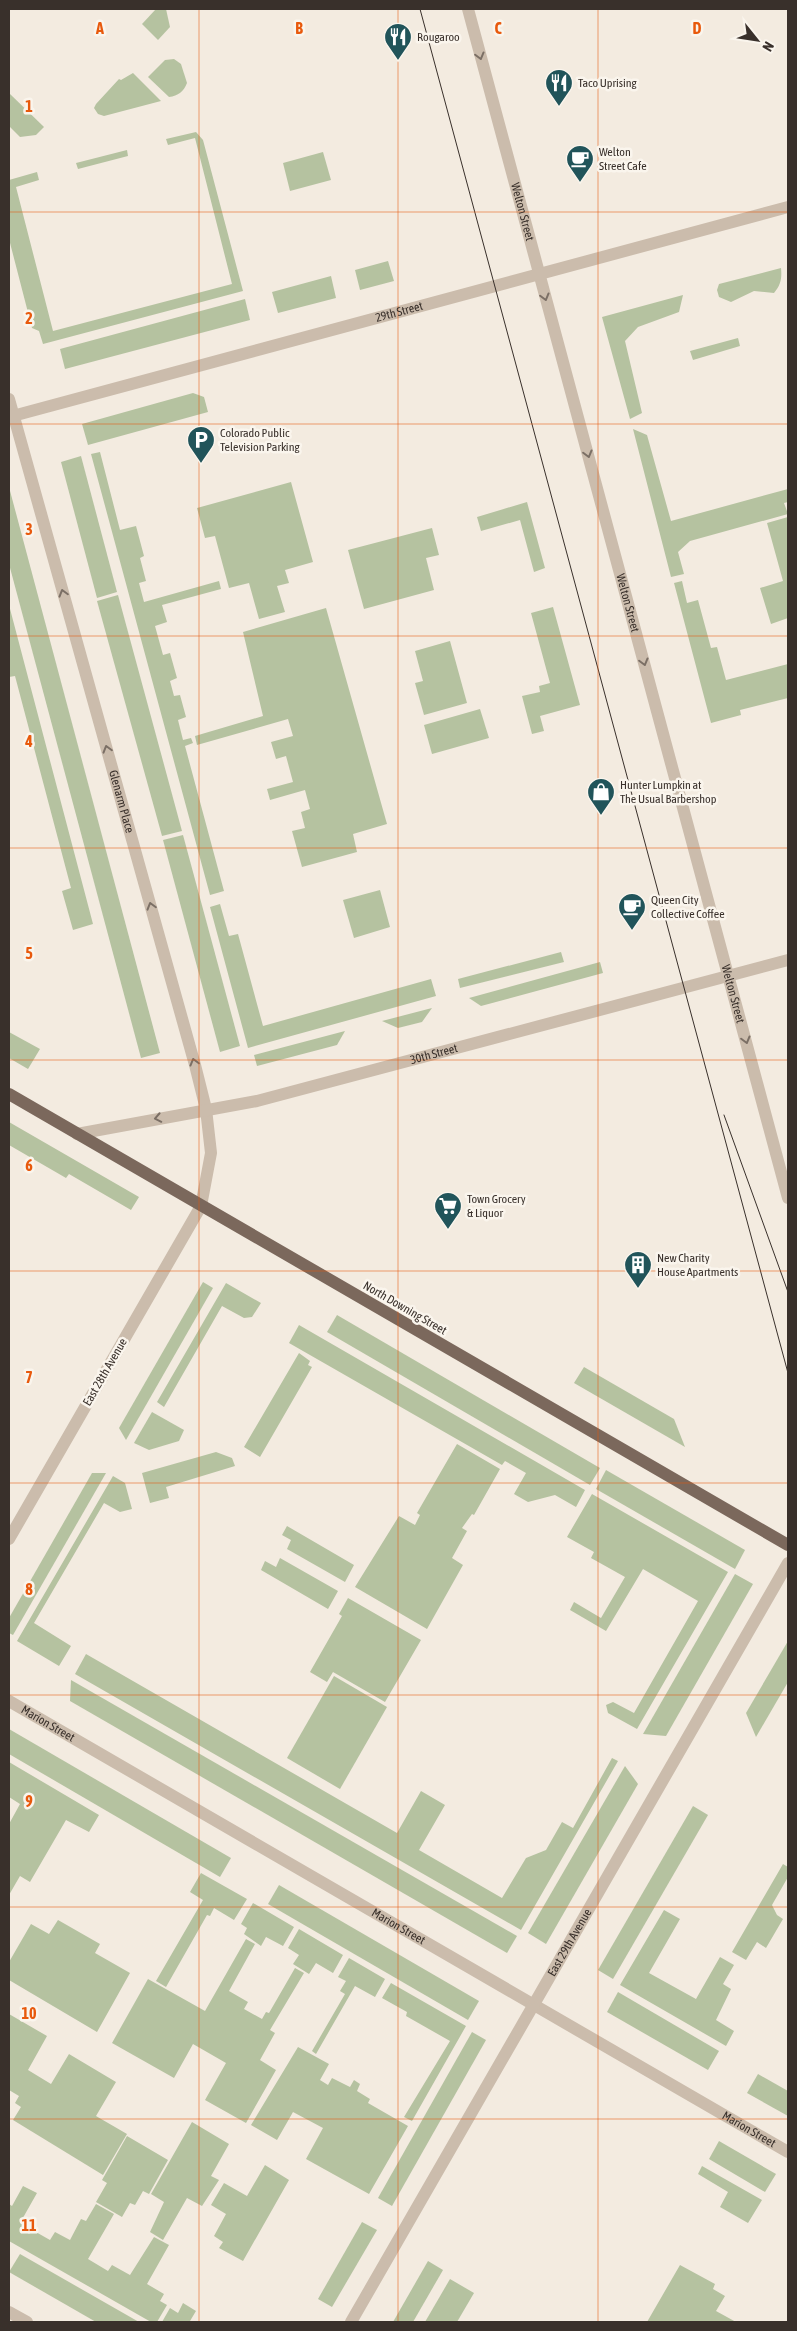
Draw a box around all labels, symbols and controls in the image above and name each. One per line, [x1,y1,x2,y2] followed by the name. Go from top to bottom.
[732,15,782,65] north arrow
[95,19,104,37] text: A
[295,19,303,37] text: B
[494,19,502,37] text: C
[693,19,702,37] text: D
[383,22,413,61] restaurant icon: Rougaroo
[417,30,460,44] place label: Rougaroo
[759,39,777,54] text: N
[475,51,485,59] one-way arrow
[544,68,574,107] restaurant icon: Taco Uprising
[578,76,638,90] place label: Taco Uprising
[25,97,33,115] text: 1
[565,144,595,183] cafe icon: Welton Street Cafe
[599,145,647,173] place label: Welton Street Cafe
[508,181,537,243] street label: Welton Street
[540,293,550,301] one-way arrow
[374,299,425,325] street label: 29th Street
[25,309,33,327] text: 2
[186,425,216,464] parking icon: Colorado Public Television Parking
[220,426,300,454] place label: Colorado Public Television Parking
[582,450,593,459] one-way arrow
[25,520,33,538] text: 3
[613,572,643,634] street label: Welton Street
[58,588,69,597] one-way arrow
[638,657,649,666] one-way arrow
[24,732,33,750] text: 4
[102,746,112,754] one-way arrow
[106,769,137,835] street label: Glenarm Place
[586,777,616,816] shop icon: Hunter Lumpkin at The Usual Barbershop
[620,778,717,806] place label: Hunter Lumpkin at The Usual Barbershop
[617,892,647,931] cafe icon: Queen City Collective Coffee
[651,893,725,921] place label: Queen City Collective Coffee
[146,902,156,910] one-way arrow
[25,944,33,962] text: 5
[719,963,748,1025] street label: Welton Street
[740,1035,751,1044] one-way arrow
[409,1041,460,1067] street label: 30th Street
[190,1059,200,1067] one-way arrow
[154,1113,162,1123] one-way arrow
[25,1156,33,1174] text: 6
[433,1191,463,1230] supermarket icon: Town Grocery & Liquor
[467,1192,526,1220] place label: Town Grocery & Liquor
[623,1250,653,1289] building icon: New Charity House Apartments
[657,1251,738,1279] place label: New Charity House Apartments
[361,1278,450,1338] street label: North Downing Street
[80,1336,130,1408] street label: East 28th Avenue
[25,1368,33,1386] text: 7
[25,1580,33,1598] text: 8
[19,1703,78,1745] street label: Marion Street
[25,1792,33,1810] text: 9
[369,1906,428,1948] street label: Marion Street
[545,1906,594,1979] street label: East 29th Avenue
[21,2004,37,2022] text: 10
[720,2108,779,2151] street label: Marion Street
[21,2216,37,2234] text: 11

